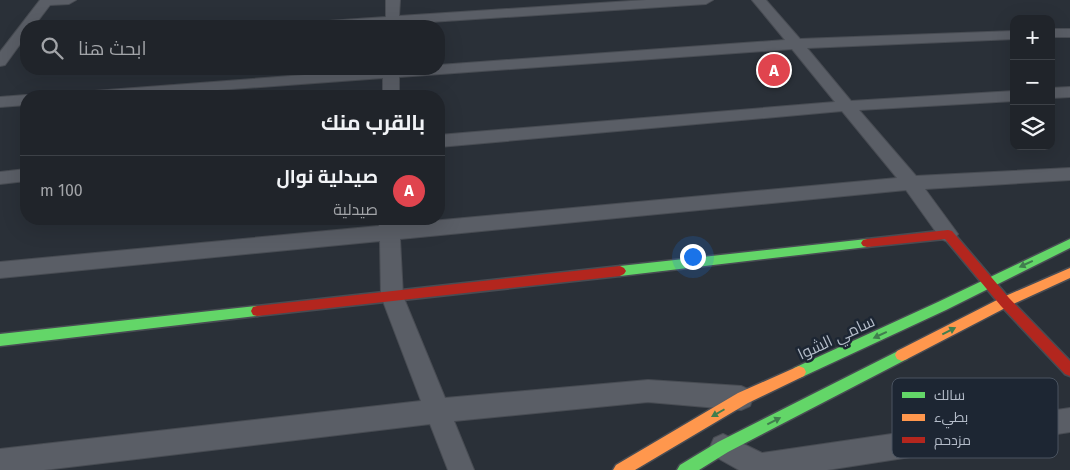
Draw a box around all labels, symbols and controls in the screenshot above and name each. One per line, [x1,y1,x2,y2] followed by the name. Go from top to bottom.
[1010,15,1055,150] map controls
[1010,15,1055,60] button: +
[20,20,445,75] search box
[38,34,66,62] icon: search
[78,37,147,60] text: ابحث هنا
[758,51,790,89] pin: A
[1010,60,1055,105] button: −
[1010,105,1055,150] button: layers
[321,110,425,136] text: بالقرب منك
[276,165,378,188] text: صيدلية نوال
[40,181,83,200] text: 100 m
[404,181,414,200] text: A
[333,200,378,219] text: صيدلية
[680,244,706,270] your location
[1019,260,1033,268] one-way arrow
[795,311,879,367] street label: سامي الشوا
[942,327,957,335] one-way arrow
[873,331,887,339] one-way arrow
[892,378,1058,458] legend
[934,387,965,404] text: سالك
[710,409,725,417] one-way arrow
[934,409,968,429] text: بطيء
[766,417,781,425] one-way arrow
[934,432,971,450] text: مزدحم

